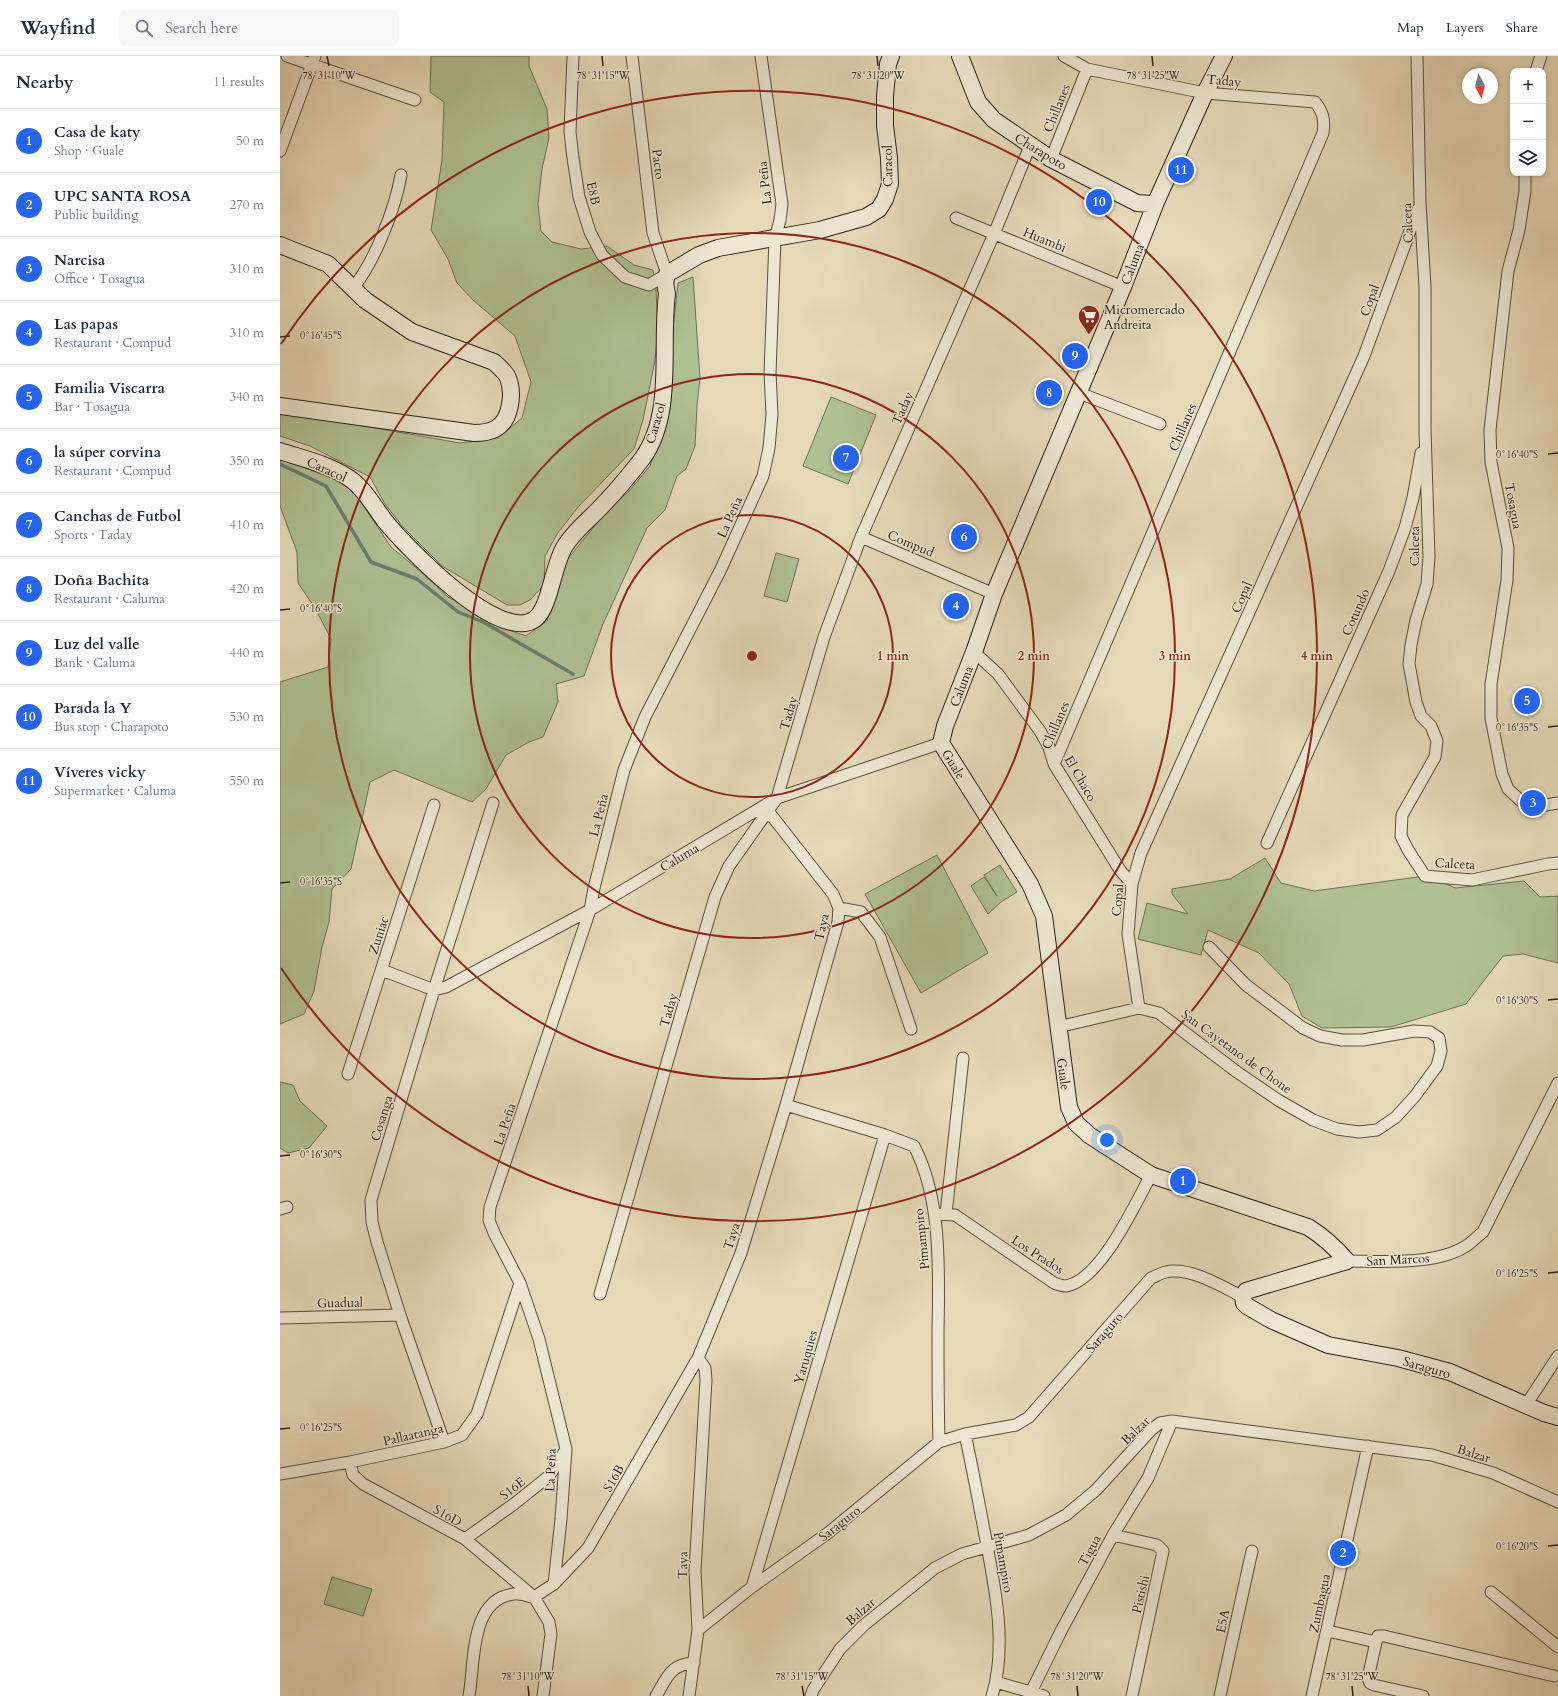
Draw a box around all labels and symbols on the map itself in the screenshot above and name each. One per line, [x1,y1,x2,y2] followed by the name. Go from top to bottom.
[1462,68,1498,104] north arrow
[302,69,357,83] text: 78°31'10"W
[576,69,631,83] text: 78°31'15"W
[851,69,906,83] text: 78°31'20"W
[1126,69,1181,83] text: 78°31'25"W
[1206,71,1242,91] street label: Taday
[1039,82,1075,135] street label: Chillanes
[1011,129,1070,175] street label: Charapoto
[879,144,897,187] street label: Caracol
[647,148,669,180] street label: Pacto
[1168,155,1194,185] pin: 11
[753,160,777,206] street label: La Peña
[582,180,604,207] street label: E8B
[1086,187,1112,217] pin: 10
[1398,202,1418,244] street label: Calceta
[1020,223,1069,257] street label: Huambi
[1117,241,1149,287] street label: Caluma
[1356,281,1384,319] street label: Copal
[1104,301,1185,334] place label: Micromercado Andreita
[1076,303,1102,336] supermarket icon: Micromercado Andreita
[300,329,342,343] text: 0°16'45"S
[1062,341,1088,371] pin: 9
[1036,378,1062,408] pin: 8
[888,389,918,428] street label: Taday
[641,400,671,446] street label: Caracol
[1165,401,1201,454] street label: Chillanes
[833,443,859,473] pin: 7
[1496,448,1538,462] text: 0°16'40"S
[304,453,350,487] street label: Caracol
[1500,482,1526,531] street label: Tosagua
[713,493,747,541] street label: La Peña
[951,522,977,552] pin: 6
[1406,525,1424,566] street label: Calceta
[885,526,937,562] street label: Compud
[1227,578,1257,616] street label: Copal
[1338,586,1374,639] street label: Cotundo
[943,591,969,621] pin: 4
[300,602,342,616] text: 0°16'40"S
[877,648,909,664] text: 1 min
[1018,648,1050,664] text: 2 min
[1159,648,1191,664] text: 3 min
[1301,648,1333,664] text: 4 min
[745,649,759,663] centre of rings
[946,663,978,709] street label: Caluma
[1514,686,1540,716] pin: 5
[776,694,802,732] street label: Taday
[1038,699,1074,752] street label: Chillanes
[1496,721,1538,735] text: 0°16'35"S
[937,746,969,783] street label: Guale
[1060,752,1101,805] street label: El Chaco
[1520,788,1546,818] pin: 3
[585,792,613,839] street label: La Peña
[657,839,703,877] street label: Caluma
[1434,854,1476,874] street label: Calceta
[300,875,342,889] text: 0°16'35"S
[1108,882,1128,917] street label: Copal
[810,911,834,943] street label: Taya
[364,914,394,957] street label: Zuniac
[656,991,682,1029] street label: Taday
[1496,994,1538,1008] text: 0°16'30"S
[1177,1006,1295,1098] street label: San Cayetano de Chone
[1052,1057,1074,1091] street label: Guale
[366,1093,398,1144] street label: Cosanga
[489,1100,521,1148] street label: La Peña
[1097,1130,1117,1150] your location
[300,1148,342,1162] text: 0°16'30"S
[1170,1166,1196,1196] pin: 1
[910,1207,934,1270] street label: Pimampiro
[719,1220,745,1252] street label: Taya
[1008,1231,1067,1278] street label: Los Prados
[1366,1249,1430,1271] street label: San Marcos
[1496,1267,1538,1281] text: 0°16'25"S
[317,1294,364,1312] street label: Guadual
[1082,1308,1128,1357] street label: Saraguro
[790,1328,822,1386] street label: Yaruquies
[1401,1353,1453,1383] street label: Saraguro
[1117,1412,1154,1449] street label: Balzar
[381,1419,445,1451] street label: Pallaatanga
[300,1421,342,1435] text: 0°16'25"S
[1455,1440,1493,1468] street label: Balzar
[541,1448,561,1492] street label: La Peña
[599,1461,629,1495] street label: S16B
[496,1473,529,1504] street label: S16E
[430,1501,465,1531] street label: S16D
[815,1502,864,1546] street label: Saraguro
[989,1530,1017,1594] street label: Pimampiro
[1074,1531,1106,1569] street label: Tigua
[1330,1538,1356,1568] pin: 2
[1496,1540,1538,1554] text: 0°16'20"S
[674,1551,692,1579] street label: Taya
[1305,1572,1335,1634] street label: Zumbagua
[1128,1573,1154,1615] street label: Pistishi
[842,1594,880,1630] street label: Balzar
[1212,1607,1234,1635] street label: E5A
[501,1670,556,1684] text: 78°31'10"W
[775,1670,830,1684] text: 78°31'15"W
[1050,1670,1105,1684] text: 78°31'20"W
[1325,1670,1380,1684] text: 78°31'25"W

